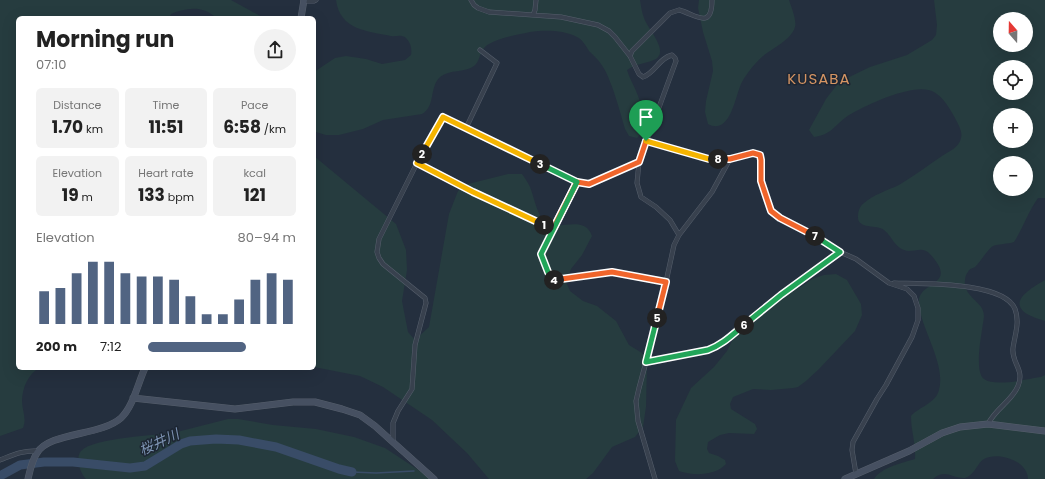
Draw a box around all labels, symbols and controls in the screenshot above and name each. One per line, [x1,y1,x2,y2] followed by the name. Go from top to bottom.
[993,12,1033,52] north arrow
[993,12,1033,196] map controls
[36,24,174,55] text: Morning run
[254,29,296,71] button: share
[36,55,66,74] text: 07:10
[993,60,1033,100] button: locate
[787,68,851,89] district label: KUSABA
[53,97,101,113] text: Distance
[153,97,179,113] text: Time
[241,97,268,113] text: Pace
[629,100,663,141] pin
[635,106,657,128] icon: arrive
[993,108,1033,148] button: +
[52,115,83,139] text: 1.70
[148,115,184,139] text: 11:51
[223,115,261,139] text: 6:58
[83,121,103,137] text: km
[261,121,286,137] text: /km
[412,144,432,164] pin: 2
[419,146,425,162] text: 2
[708,149,728,169] pin: 8
[714,151,722,167] text: 8
[530,154,550,174] pin: 3
[537,156,543,172] text: 3
[993,156,1033,196] button: −
[53,165,102,181] text: Elevation
[138,165,194,181] text: Heart rate
[243,165,266,181] text: kcal
[62,183,79,207] text: 19
[138,183,165,207] text: 133
[243,183,266,207] text: 121
[79,189,93,205] text: m
[165,189,194,205] text: bpm
[534,215,554,235] pin: 1
[542,217,546,233] text: 1
[805,226,825,246] pin: 7
[36,228,95,247] text: Elevation
[238,228,296,247] text: 80–94 m
[812,228,818,244] text: 7
[544,270,564,290] pin: 4
[550,272,558,288] text: 4
[647,308,667,328] pin: 5
[653,310,661,326] text: 5
[734,315,754,335] pin: 6
[740,317,748,333] text: 6
[36,337,77,356] text: 200 m
[100,337,122,356] text: 7:12
[136,423,184,460] water label: 桜井川

